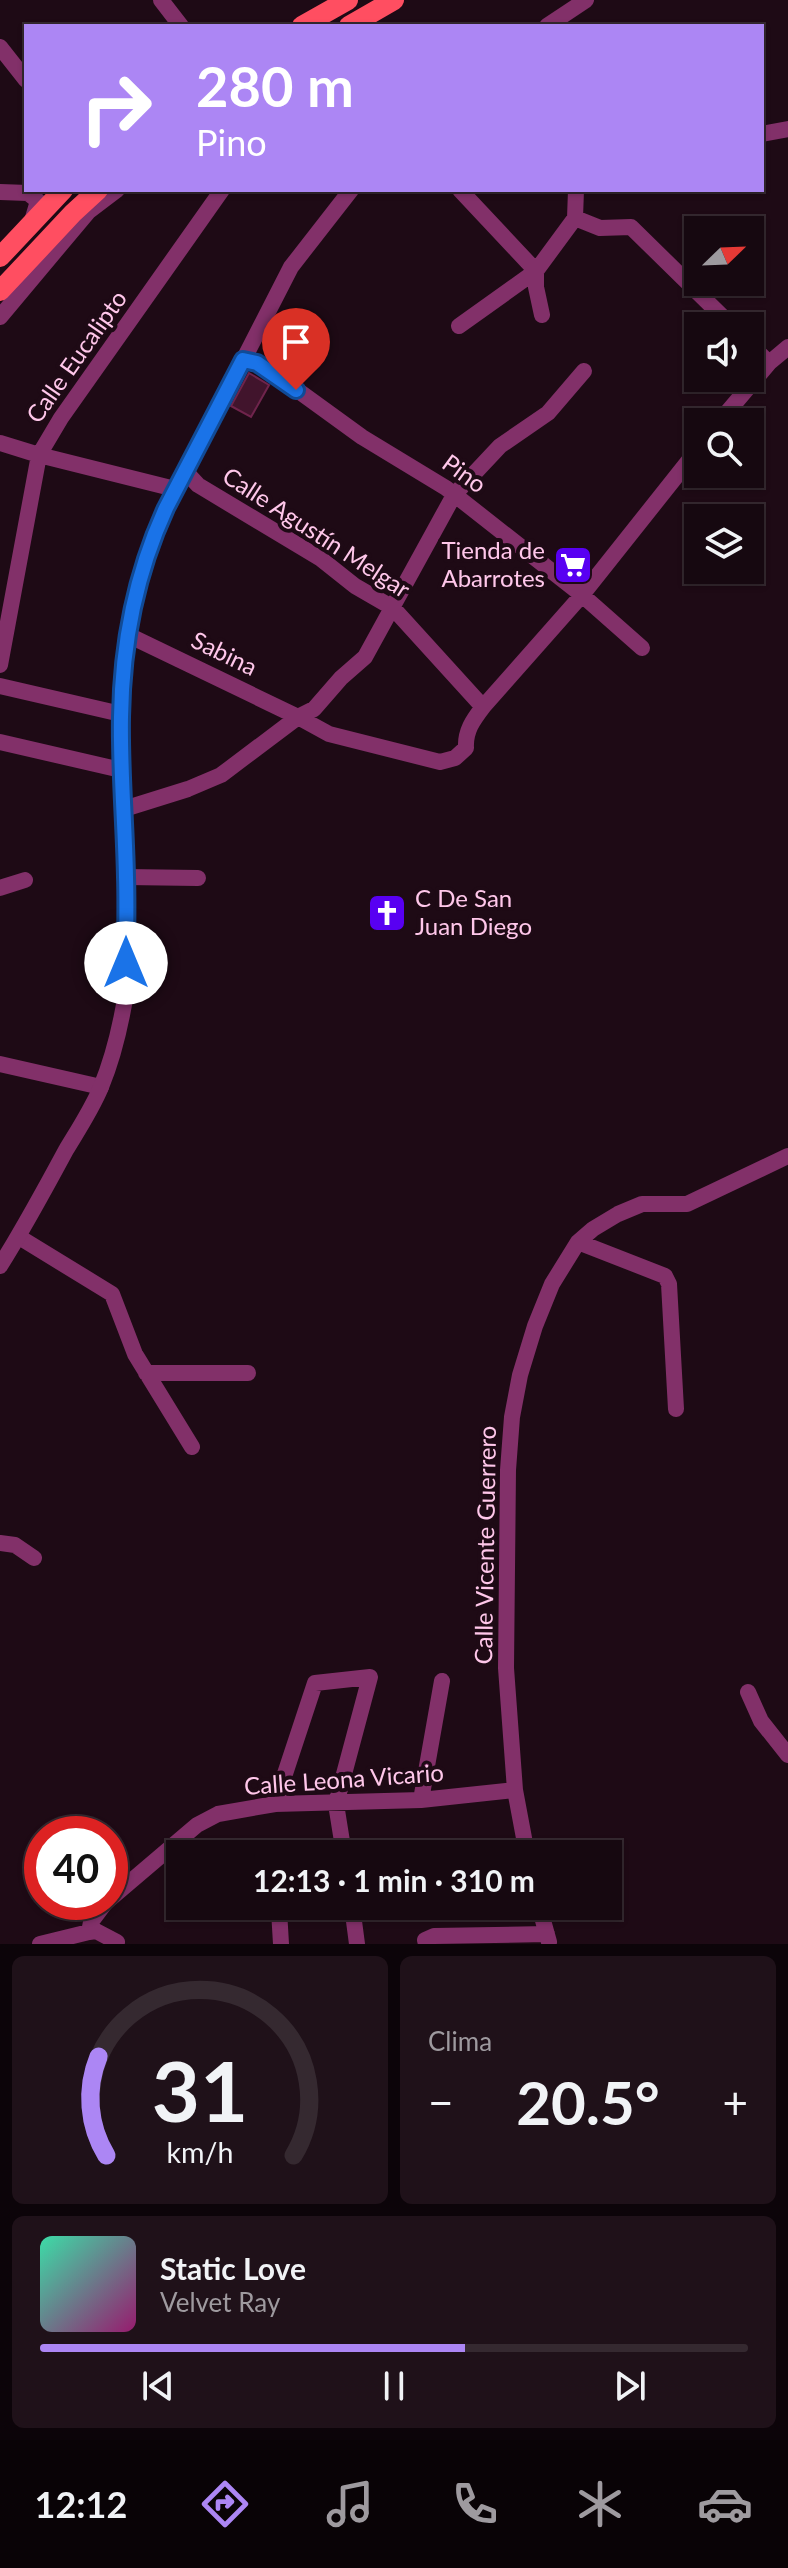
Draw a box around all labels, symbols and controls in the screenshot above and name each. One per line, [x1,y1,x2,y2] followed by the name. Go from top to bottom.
[196,52,354,119] text: 280 m
[64,56,168,160] icon: right
[196,120,267,164] text: Pino
[684,216,764,296] north arrow
[684,216,764,584] map controls
[19,284,132,428] street label: Calle Eucalipto
[262,308,330,390] pin
[684,312,764,392] button: sound
[274,320,318,364] icon: arrive
[684,408,764,488] button: search
[437,447,492,498] street label: Pino
[218,460,416,603] street label: Calle Agustín Melgar
[684,504,764,584] button: layers
[441,535,545,592] place label: Tienda de Abarrotes
[552,544,594,586] supermarket icon: Tienda de Abarrotes
[187,624,262,681] street label: Sabina
[415,883,532,940] place label: C De San Juan Diego
[366,892,408,934] church icon: C De San Juan Diego
[84,921,168,1005] position arrow
[468,1425,501,1665] street label: Calle Vicente Guerrero
[243,1757,445,1800] street label: Calle Leona Vicario
[24,1816,128,1920] speed limit sign: 40
[253,1862,535,1898] text: 12:13 · 1 min · 310 m
[428,2025,492,2057] text: Clima
[152,2040,248,2140] text: 31
[516,2066,660,2138] text: 20.5°
[428,2076,454,2128] text: −
[722,2076,748,2128] text: +
[167,2135,233,2169] text: km/h
[160,2250,306,2286] text: Static Love
[160,2286,280,2318] text: Velvet Ray
[136,2364,180,2408] icon: previous
[372,2364,416,2408] icon: pause
[608,2364,652,2408] icon: next
[197,2476,253,2532] icon: directions
[322,2476,378,2532] icon: music
[447,2476,503,2532] icon: phone
[572,2476,628,2532] icon: climate
[697,2476,753,2532] icon: car
[35,2482,127,2526] text: 12:12

